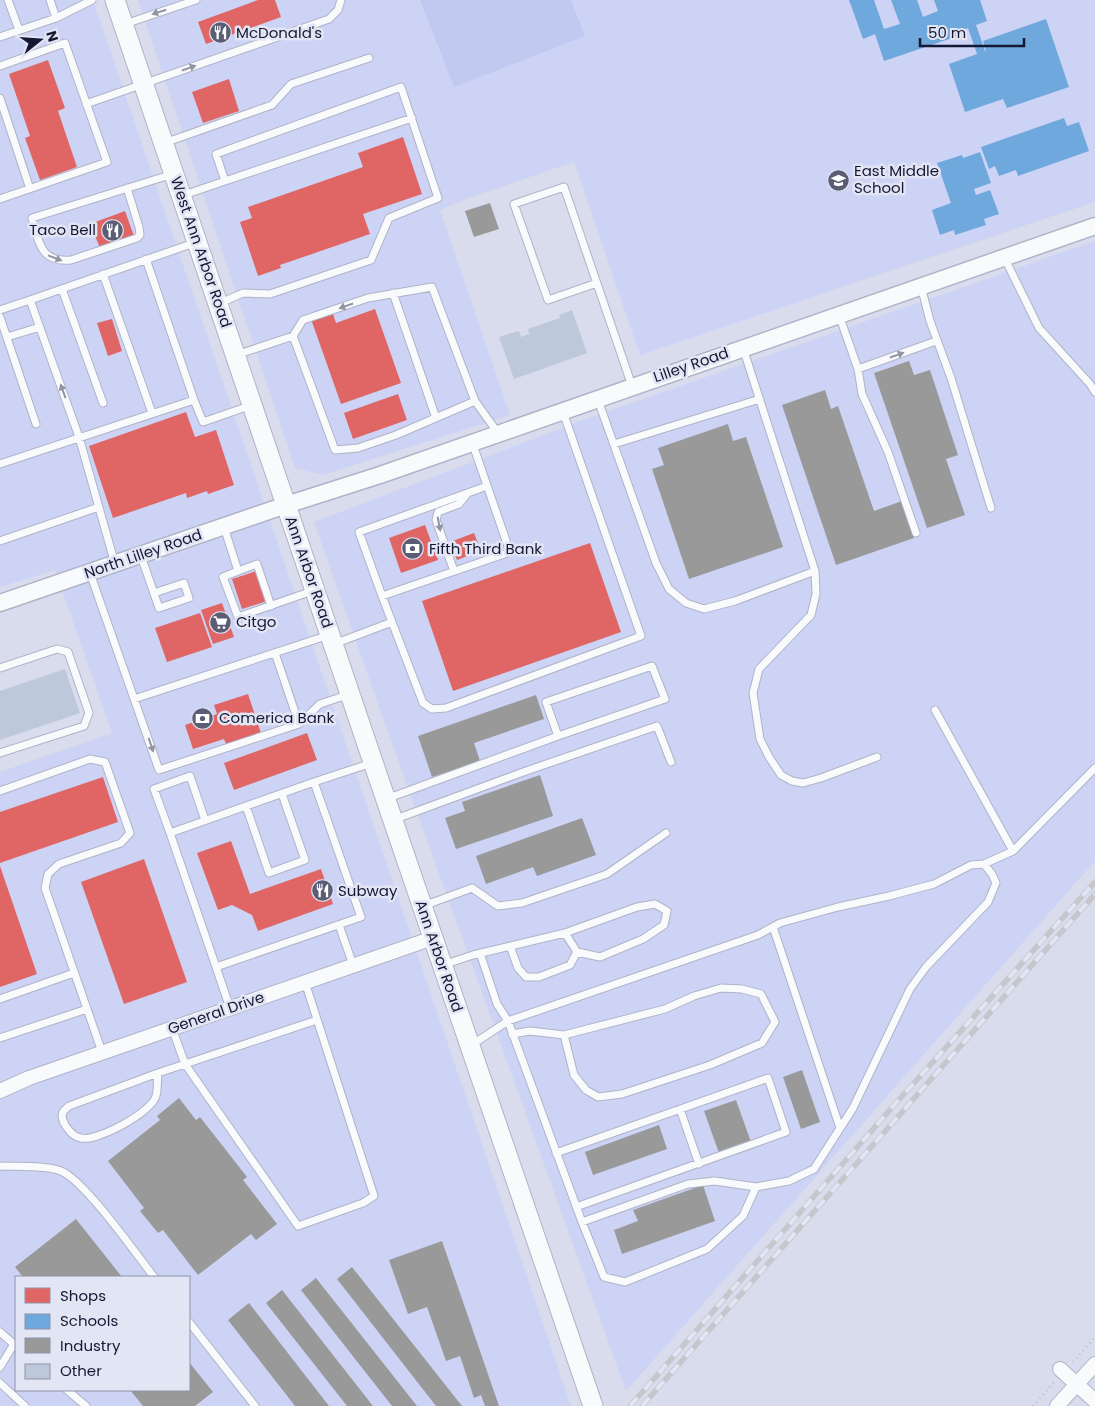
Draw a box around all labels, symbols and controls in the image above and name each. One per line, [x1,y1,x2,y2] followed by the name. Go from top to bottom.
[152,9,167,16] one-way arrow
[15,15,65,65] north arrow
[920,15,1024,47] scale bar
[208,21,232,45] restaurant icon: McDonald's
[236,22,322,43] place label: McDonald's
[928,22,966,43] text: 50 m
[41,28,64,44] text: N
[182,63,197,71] one-way arrow
[854,160,939,198] place label: East Middle School
[826,168,850,192] school or university icon: East Middle School
[166,173,237,330] street label: West Ann Arbor Road
[100,218,124,242] restaurant icon: Taco Bell
[29,219,96,240] place label: Taco Bell
[47,254,62,262] one-way arrow
[338,302,353,310] one-way arrow
[650,342,731,387] street label: Lilley Road
[890,351,905,359] one-way arrow
[59,383,67,398] one-way arrow
[280,513,339,631] street label: Ann Arbor Road
[435,516,443,532] one-way arrow
[81,524,204,583] street label: North Lilley Road
[401,537,425,561] bank icon: Fifth Third Bank
[429,538,542,559] place label: Fifth Third Bank
[208,610,232,634] supermarket icon: Citgo
[236,611,276,632] place label: Citgo
[191,706,215,730] bank icon: Comerica Bank
[219,707,334,728] place label: Comerica Bank
[147,738,155,753] one-way arrow
[310,879,334,903] restaurant icon: Subway
[338,880,398,901] place label: Subway
[410,897,469,1015] street label: Ann Arbor Road
[165,986,267,1039] street label: General Drive
[15,1276,190,1391] legend
[60,1285,106,1306] text: Shops
[60,1310,118,1331] text: Schools
[60,1335,121,1356] text: Industry
[60,1360,102,1381] text: Other

